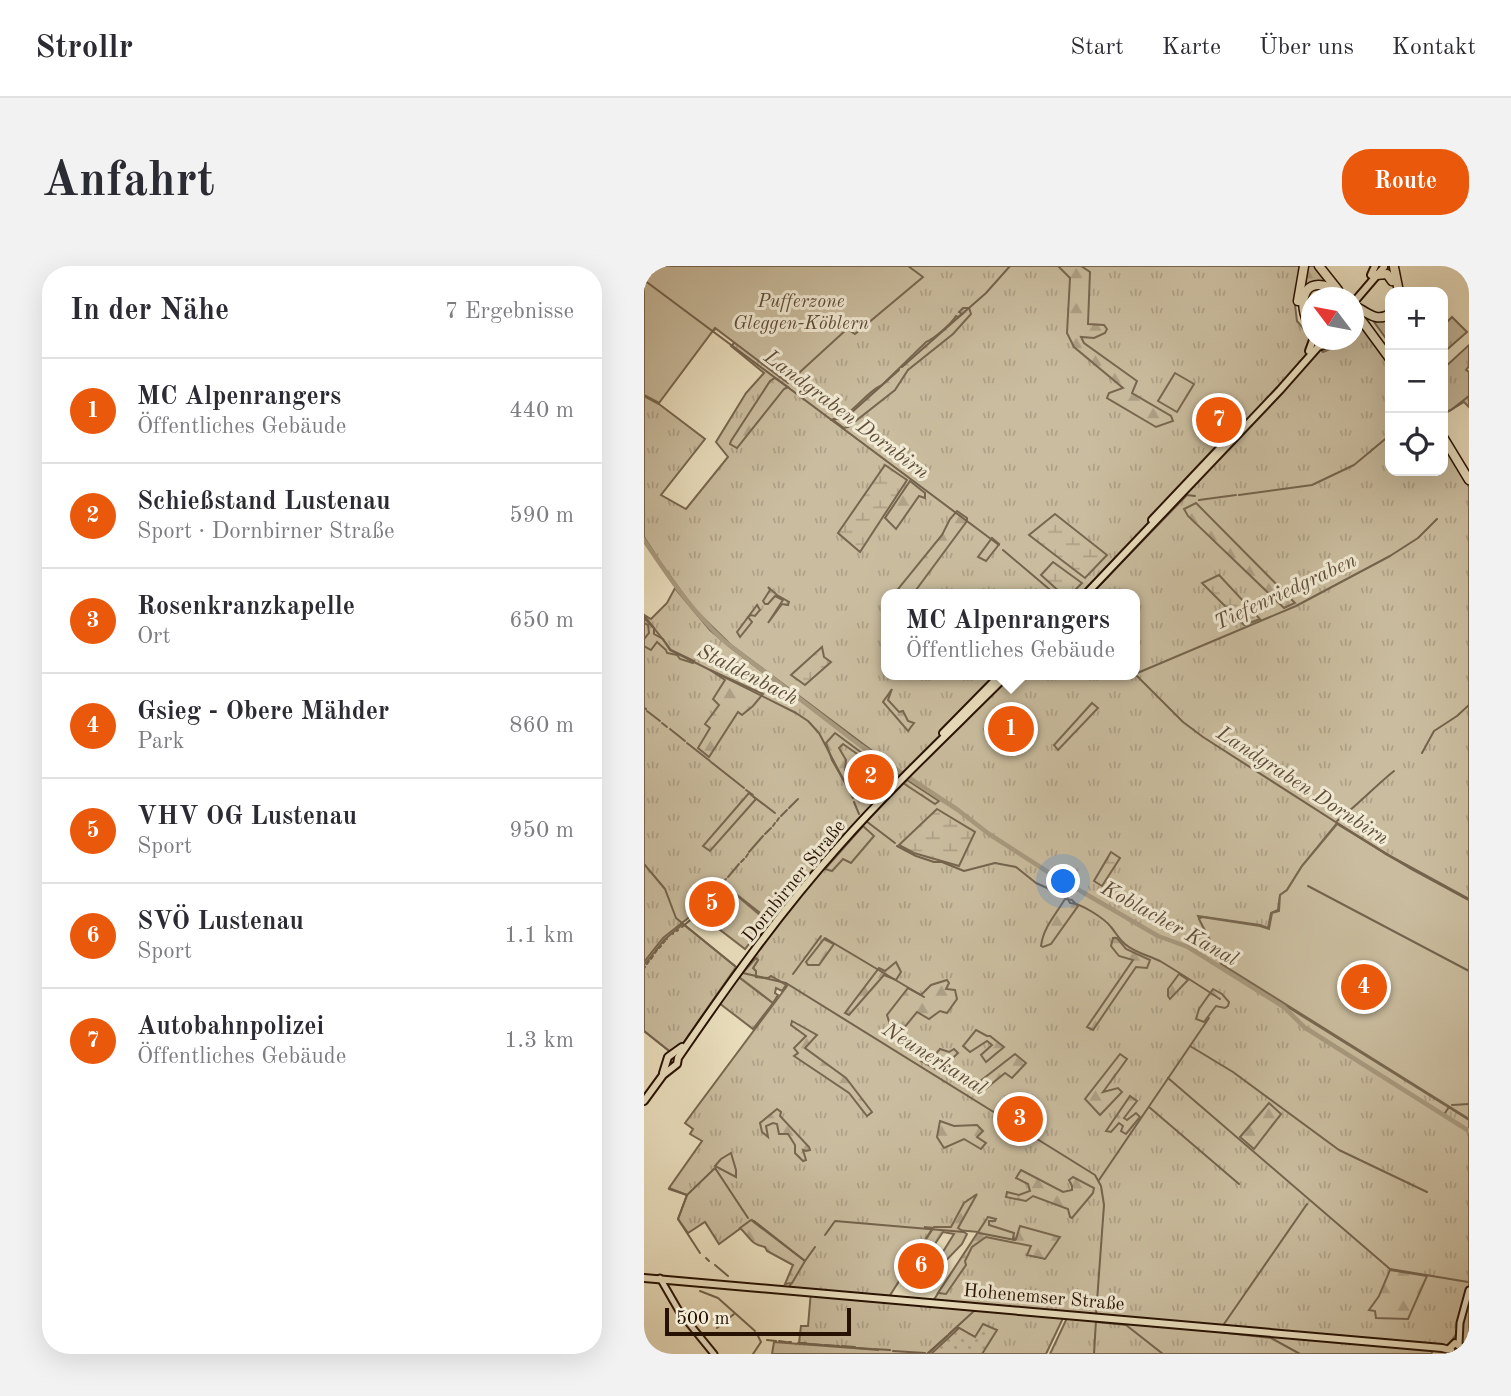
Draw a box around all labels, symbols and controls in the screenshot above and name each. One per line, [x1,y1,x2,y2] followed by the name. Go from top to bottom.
[35,32,133,65] text: Strollr
[1070,36,1124,60] text: Start
[1162,36,1221,60] text: Karte
[1259,36,1354,60] text: Über uns
[1392,36,1476,60] text: Kontakt
[1342,149,1469,215] button: Route
[42,158,215,207] text: Anfahrt
[1301,287,1364,350] north arrow
[1385,287,1448,476] map controls
[1385,287,1448,350] button: +
[733,293,869,334] park label: Pufferzone Gleggen-Köblern
[70,296,229,326] text: In der Nähe
[445,300,574,323] text: 7 Ergebnisse
[759,346,932,484] water label: Landgraben Dornbirn
[1385,350,1448,413] button: −
[137,384,341,410] text: MC Alpenrangers
[1196,394,1242,446] pin: 7
[86,399,100,422] text: 1
[509,399,574,422] text: 440 m
[1385,413,1448,476] button: locate
[137,415,346,438] text: Öffentliches Gebäude
[137,489,390,515] text: Schießstand Lustenau
[86,504,100,527] text: 2
[509,504,574,527] text: 590 m
[137,520,395,543] text: Sport · Dornbirner Straße
[1211,550,1360,634] water label: Tiefenriedgraben
[881,589,1140,680] popup
[137,594,355,620] text: Rosenkranzkapelle
[906,608,1110,634] text: MC Alpenrangers
[86,609,100,632] text: 3
[509,609,574,632] text: 650 m
[137,625,171,648] text: Ort
[906,639,1115,662] text: Öffentliches Gebäude
[694,641,801,710] water label: Staldenbach
[137,699,389,725] text: Gsieg - Obere Mähder
[988,703,1034,755] pin: 1
[86,714,100,737] text: 4
[509,714,574,737] text: 860 m
[1212,722,1392,850] water label: Landgraben Dornbirn
[137,730,184,753] text: Park
[848,751,894,803] pin: 2
[137,804,357,830] text: VHV OG Lustenau
[740,817,850,946] street label: Dornbirner Straße
[86,819,100,842] text: 5
[509,819,574,842] text: 950 m
[137,835,192,858] text: Sport
[1046,864,1080,898] your location
[689,878,735,930] pin: 5
[1097,878,1241,971] water label: Koblacher Kanal
[137,909,304,935] text: SVÖ Lustenau
[86,924,100,947] text: 6
[504,924,574,947] text: 1.1 km
[137,940,192,963] text: Sport
[1341,961,1387,1013] pin: 4
[137,1014,324,1040] text: Autobahnpolizei
[878,1019,990,1099] water label: Neunerkanal
[86,1029,100,1052] text: 7
[504,1029,574,1052] text: 1.3 km
[137,1045,346,1068] text: Öffentliches Gebäude
[997,1093,1043,1145] pin: 3
[898,1240,944,1292] pin: 6
[962,1282,1125,1315] street label: Hohenemser Straße
[665,1305,850,1337] scale bar
[676,1310,729,1329] text: 500 m

